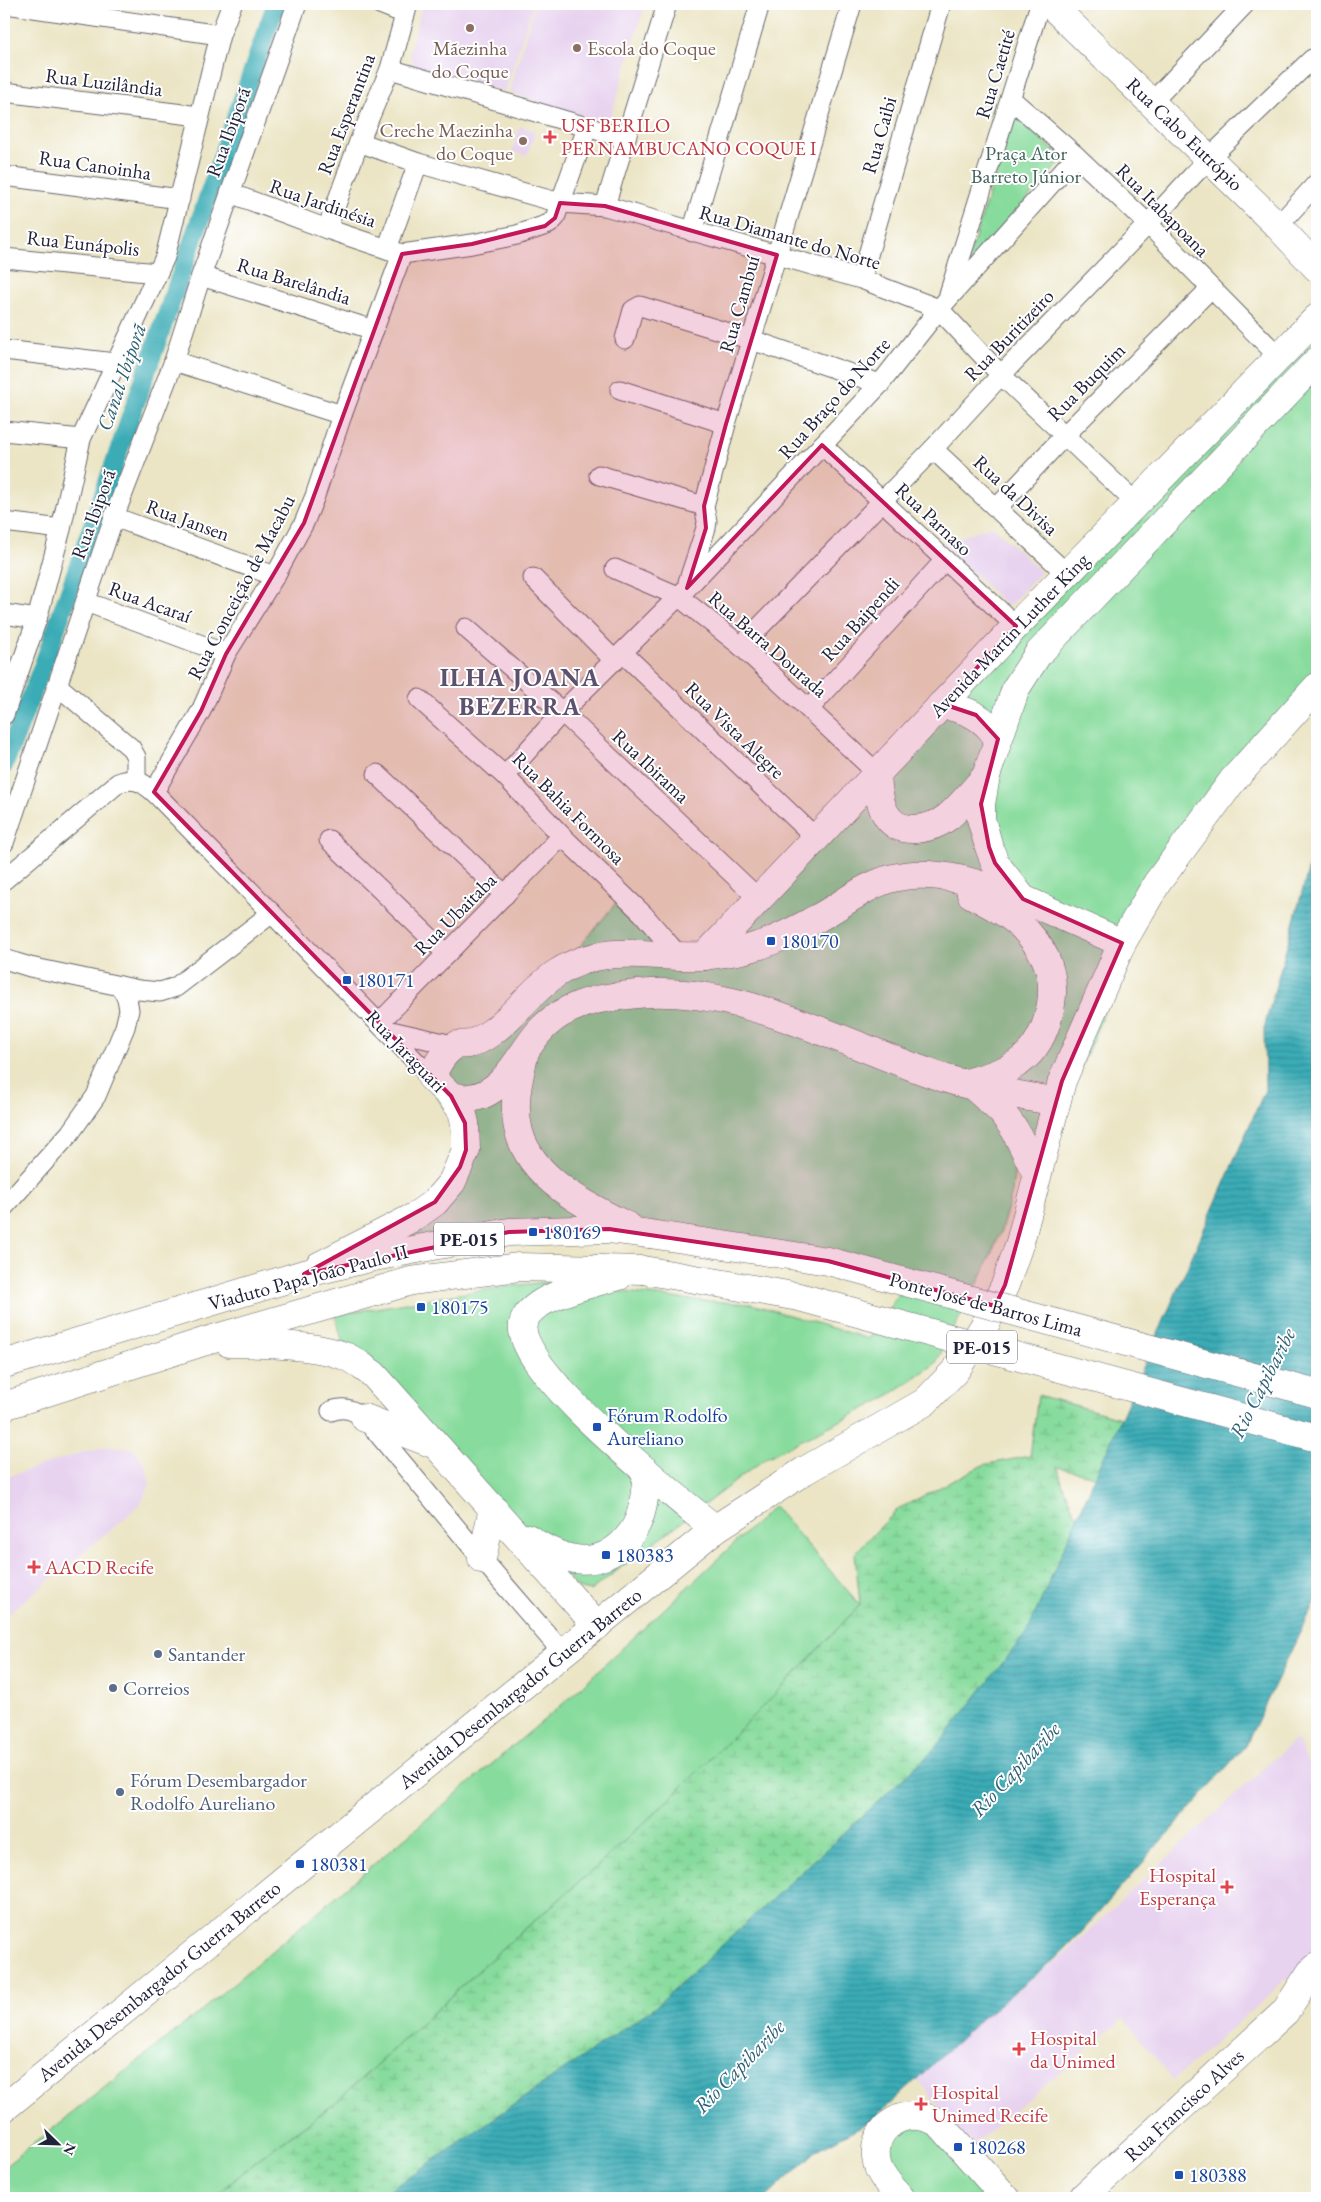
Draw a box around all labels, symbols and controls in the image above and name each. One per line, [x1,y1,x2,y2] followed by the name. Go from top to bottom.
[464,22,476,34] marker: Mãezinha do Coque
[969,26,1021,122] street label: Rua Caetité
[432,35,509,84] place label: Mãezinha do Coque
[587,35,716,61] place label: Escola do Coque
[571,42,583,54] marker: Escola do Coque
[311,50,381,178] street label: Rua Esperantina
[44,62,164,102] street label: Rua Luzilândia
[1121,71,1249,197] street label: Rua Cabo Eutrópio
[200,84,256,180] street label: Rua Ibiporã
[856,93,902,177] street label: Rua Caibi
[561,112,817,161] place label: USF BERILO PERNAMBUCANO COQUE I
[380,117,513,166] place label: Creche Maezinha do Coque
[543,130,557,144] marker: USF BERILO PERNAMBUCANO COQUE I
[517,135,529,147] marker: Creche Maezinha do Coque
[971,140,1082,189] park label: Praça Ator Barreto Júnior
[37,144,153,186] street label: Rua Canoinha
[1111,158,1215,262] street label: Rua Itabapoana
[266,173,380,233] street label: Rua Jardinésia
[696,199,884,275] street label: Rua Diamante do Norte
[25,224,141,262] street label: Rua Eunápolis
[234,251,354,311] street label: Rua Barelândia
[713,252,765,356] street label: Rua Cambuí
[958,283,1060,387] street label: Rua Buritizeiro
[90,319,152,434] water label: Canal Ibiporã
[772,331,896,464] street label: Rua Braço do Norte
[1041,337,1131,427] street label: Rua Buquim
[968,449,1064,541] street label: Rua da Divisa
[65,466,121,562] street label: Rua Ibiporã
[890,477,978,561] street label: Rua Parnaso
[181,490,301,684] street label: Rua Conceição de Macabu
[143,493,234,547] street label: Rua Jansen
[923,547,1095,724] street label: Avenida Martin Luther King
[815,571,905,667] street label: Rua Baipendi
[105,575,195,629] street label: Rua Acaraí
[703,585,833,703] street label: Rua Barra Dourada
[440,661,600,722] district label: ILHA JOANA BEZERRA
[680,676,791,784] street label: Rua Vista Alegre
[607,723,695,809] street label: Rua Ibirama
[507,746,631,870] street label: Rua Bahia Formosa
[408,867,502,961] street label: Rua Ubaitaba
[781,928,839,954] place label: 180170
[765,935,777,947] marker: 180170
[357,967,415,993] place label: 180171
[341,974,353,986] marker: 180171
[360,1004,452,1098] street label: Rua Jaraguari
[543,1219,601,1245] place label: 180169
[434,1222,504,1256] road number: PE-015
[527,1226,539,1238] marker: 180169
[205,1238,411,1316] street label: Viaduto Papa João Paulo II
[887,1266,1085,1342] street label: Ponte José de Barros Lima
[431,1294,489,1320] place label: 180175
[415,1301,427,1313] marker: 180175
[1223,1323,1302,1443] water label: Rio Capibaribe
[947,1330,1017,1364] road number: PE-015
[606,1402,728,1451] place label: Fórum Rodolfo Aureliano
[591,1421,603,1433] marker: Fórum Rodolfo Aureliano
[616,1542,674,1568] place label: 180383
[600,1549,612,1561] marker: 180383
[44,1554,154,1580] place label: AACD Recife
[27,1560,41,1574] marker: AACD Recife
[392,1582,647,1795] street label: Avenida Desembargador Guerra Barreto
[168,1641,246,1667] place label: Santander
[152,1648,164,1660] marker: Santander
[123,1675,190,1701] place label: Correios
[107,1682,119,1694] marker: Correios
[964,1715,1066,1822] water label: Rio Capibaribe
[130,1767,307,1816] place label: Fórum Desembargador Rodolfo Aureliano
[114,1786,126,1798] marker: Fórum Desembargador Rodolfo Aureliano
[310,1851,368,1877] place label: 180381
[294,1858,306,1870] marker: 180381
[1139,1862,1216,1911] place label: Hospital Esperança
[31,1875,286,2088] street label: Avenida Desembargador Guerra Barreto
[1220,1880,1234,1894] marker: Hospital Esperança
[688,2013,791,2119] water label: Rio Capibaribe
[1030,2025,1116,2074] place label: Hospital da Unimed
[1012,2042,1026,2056] marker: Hospital da Unimed
[1119,2043,1249,2167] street label: Rua Francisco Alves
[932,2079,1048,2128] place label: Hospital Unimed Recife
[914,2097,928,2111] marker: Hospital Unimed Recife
[32,2120,82,2170] north arrow
[968,2134,1026,2160] place label: 180268
[59,2140,80,2158] text: N
[952,2141,964,2153] marker: 180268
[1189,2162,1247,2188] place label: 180388
[1173,2169,1185,2181] marker: 180388

